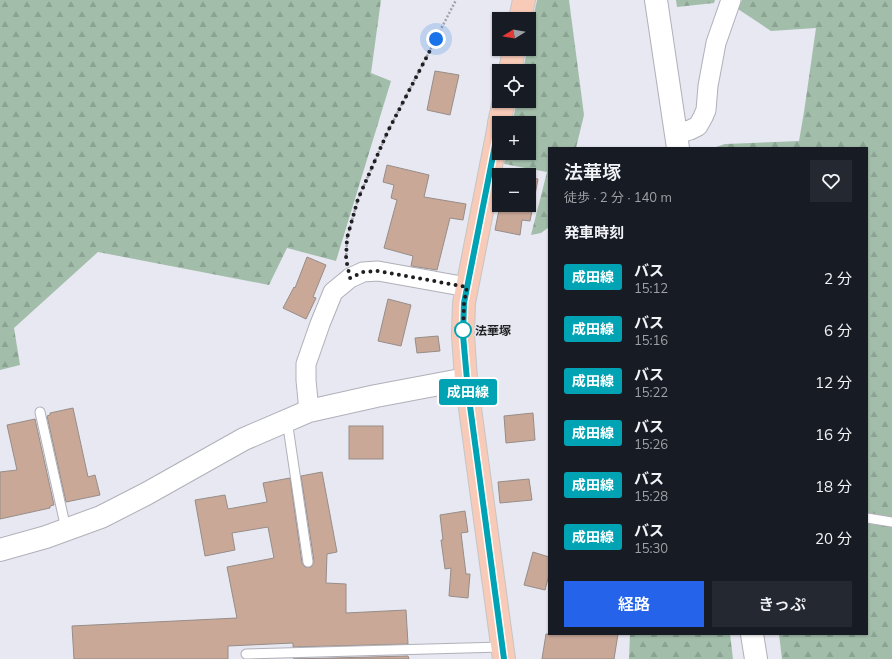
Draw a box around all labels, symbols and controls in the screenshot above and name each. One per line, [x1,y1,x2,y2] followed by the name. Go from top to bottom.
[492,12,536,56] north arrow
[492,12,536,212] map controls
[426,29,446,49] your location
[492,64,536,108] button: locate
[492,116,536,160] button: +
[564,160,621,184] text: 法華塚
[810,160,852,202] button: heart
[492,168,536,212] button: −
[564,189,672,205] text: 徒歩 · 2 分 · 140 m
[564,223,624,242] text: 発車時刻
[634,261,664,280] text: バス
[572,268,614,286] text: 成田線
[824,269,852,288] text: 2 分
[634,280,668,296] text: 15:12
[634,313,664,332] text: バス
[572,320,614,338] text: 成田線
[454,321,472,339] marker: 法華塚
[824,321,852,340] text: 6 分
[475,323,511,338] place label: 法華塚
[634,332,668,348] text: 15:16
[634,365,664,384] text: バス
[572,372,614,390] text: 成田線
[815,373,852,392] text: 12 分
[445,379,491,405] line badge: 成田線
[447,383,489,401] text: 成田線
[634,384,668,400] text: 15:22
[634,417,664,436] text: バス
[572,424,614,442] text: 成田線
[815,425,852,444] text: 16 分
[634,436,668,452] text: 15:26
[634,469,664,488] text: バス
[572,476,614,494] text: 成田線
[815,477,852,496] text: 18 分
[634,488,668,504] text: 15:28
[634,521,664,540] text: バス
[572,528,614,546] text: 成田線
[815,529,852,548] text: 20 分
[634,540,668,556] text: 15:30
[564,581,704,627] button: 経路
[712,581,852,627] button: きっぷ

